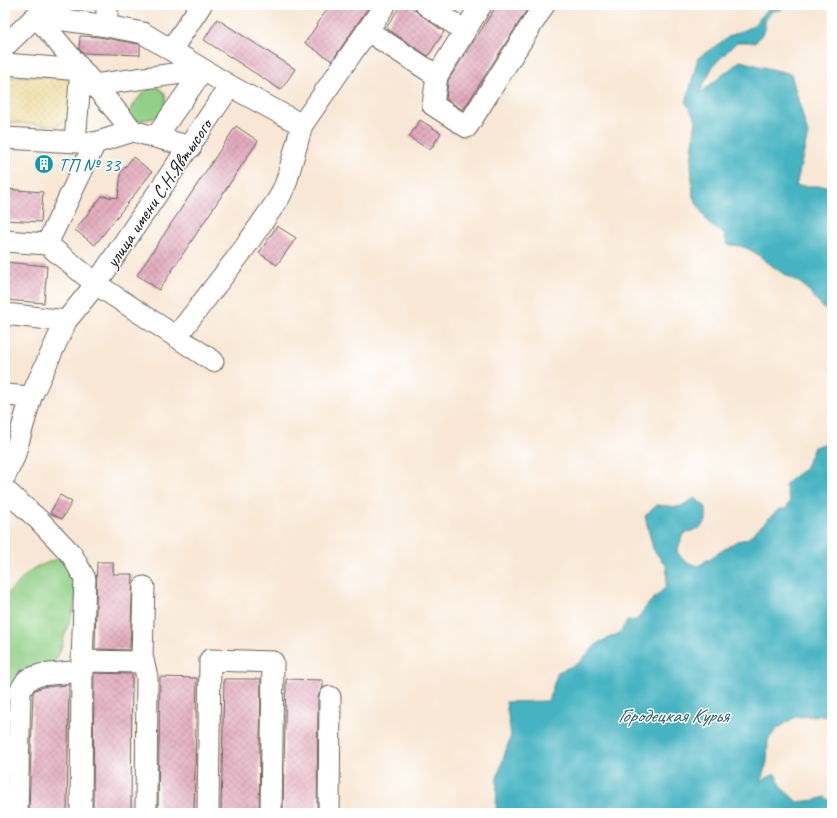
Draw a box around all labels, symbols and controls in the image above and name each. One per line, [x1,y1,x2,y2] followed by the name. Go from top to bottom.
[100,113,219,273] street label: улица имени С.Н.Явтысого
[33,153,55,175] building icon: ТП № 33
[58,153,122,177] place label: ТП № 33
[618,703,731,728] water label: Городецкая Курья

